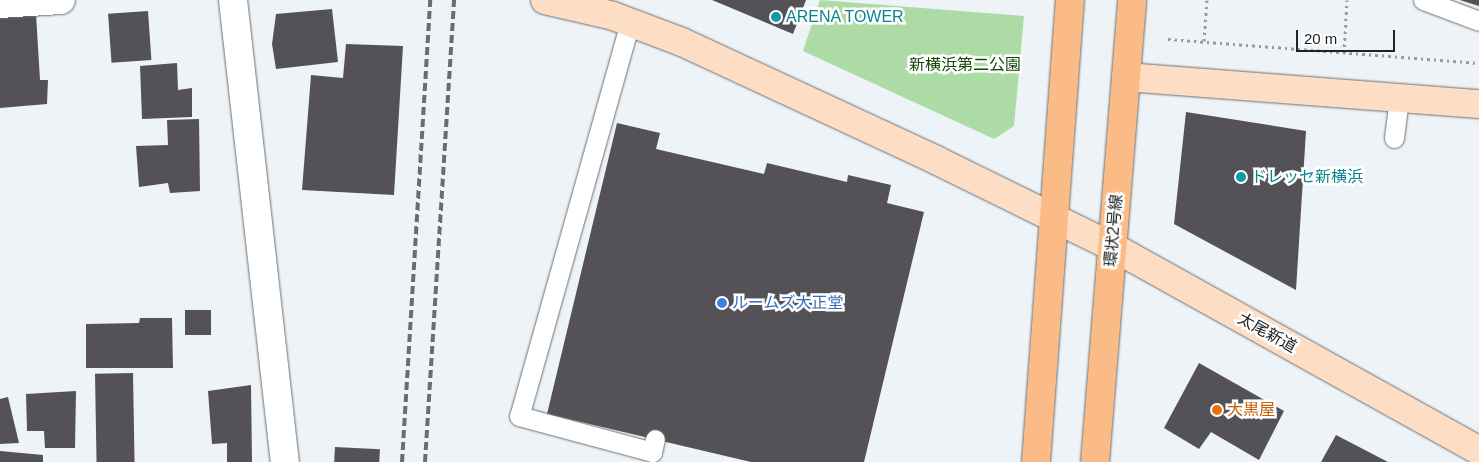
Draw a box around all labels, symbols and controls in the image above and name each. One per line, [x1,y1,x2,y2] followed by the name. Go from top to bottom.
[786,7,905,27] place label: ARENA TOWER
[770,11,782,23] marker: ARENA TOWER
[1299,20,1398,52] scale bar
[1304,30,1337,47] text: 20 m
[909,55,1021,75] park label: 新横浜第二公園
[1251,167,1363,187] place label: ドレッセ新横浜
[1235,171,1247,183] marker: ドレッセ新横浜
[1101,194,1127,268] street label: 環状2号線
[732,293,844,313] place label: ルームズ大正堂
[716,297,728,309] marker: ルームズ大正堂
[1234,309,1300,357] street label: 太尾新道
[1227,400,1275,420] place label: 大黒屋
[1211,404,1223,416] marker: 大黒屋

